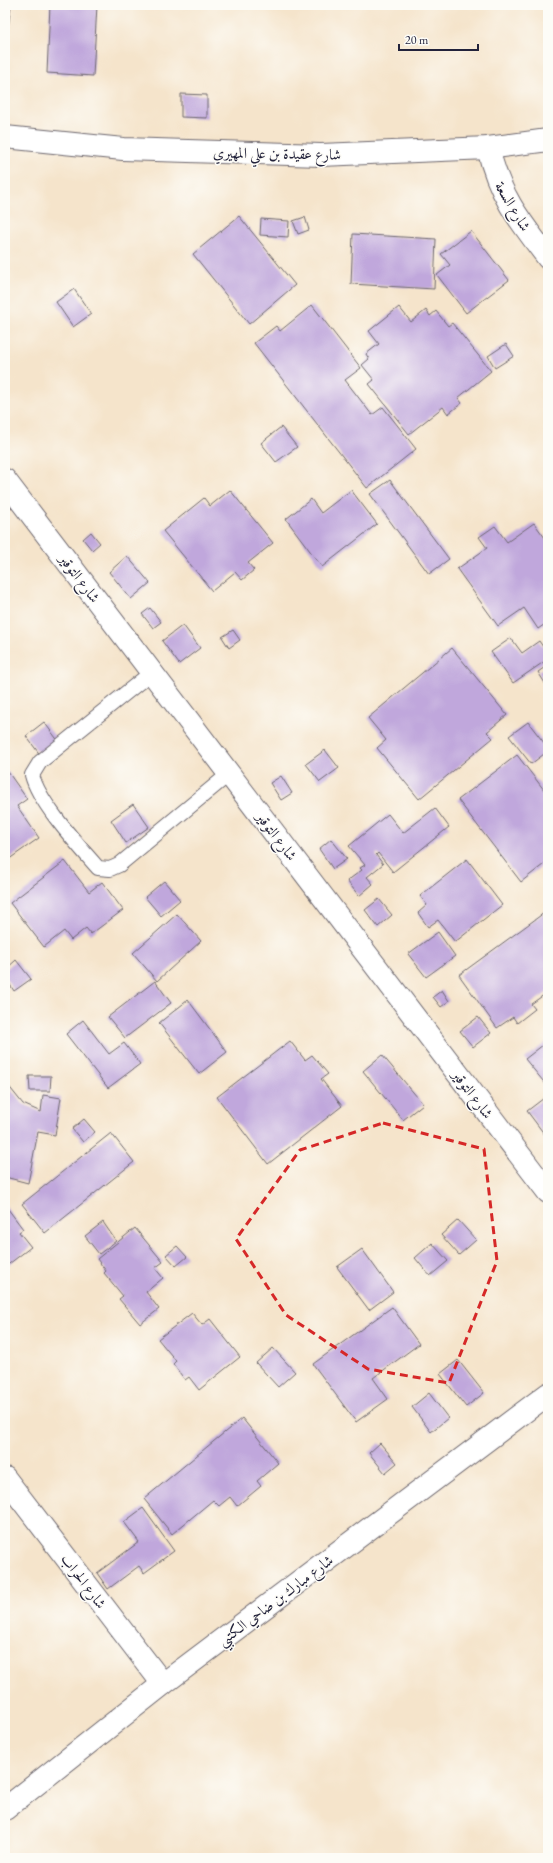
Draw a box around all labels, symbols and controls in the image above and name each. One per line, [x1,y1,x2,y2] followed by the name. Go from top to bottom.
[399,26,478,52] scale bar
[405,32,429,48] text: 20 m
[213,142,341,169] street label: شارع عقيدة بن علي المهيري
[487,178,535,236] street label: شارع السعة
[51,548,105,609] street label: شارع التوقير
[248,806,302,867] street label: شارع التوقير
[444,1064,498,1125] street label: شارع التوقير
[54,1550,111,1615] street label: شارع الحراب
[213,1550,340,1654] street label: شارع مبارك بن ضاحي الكتبي

